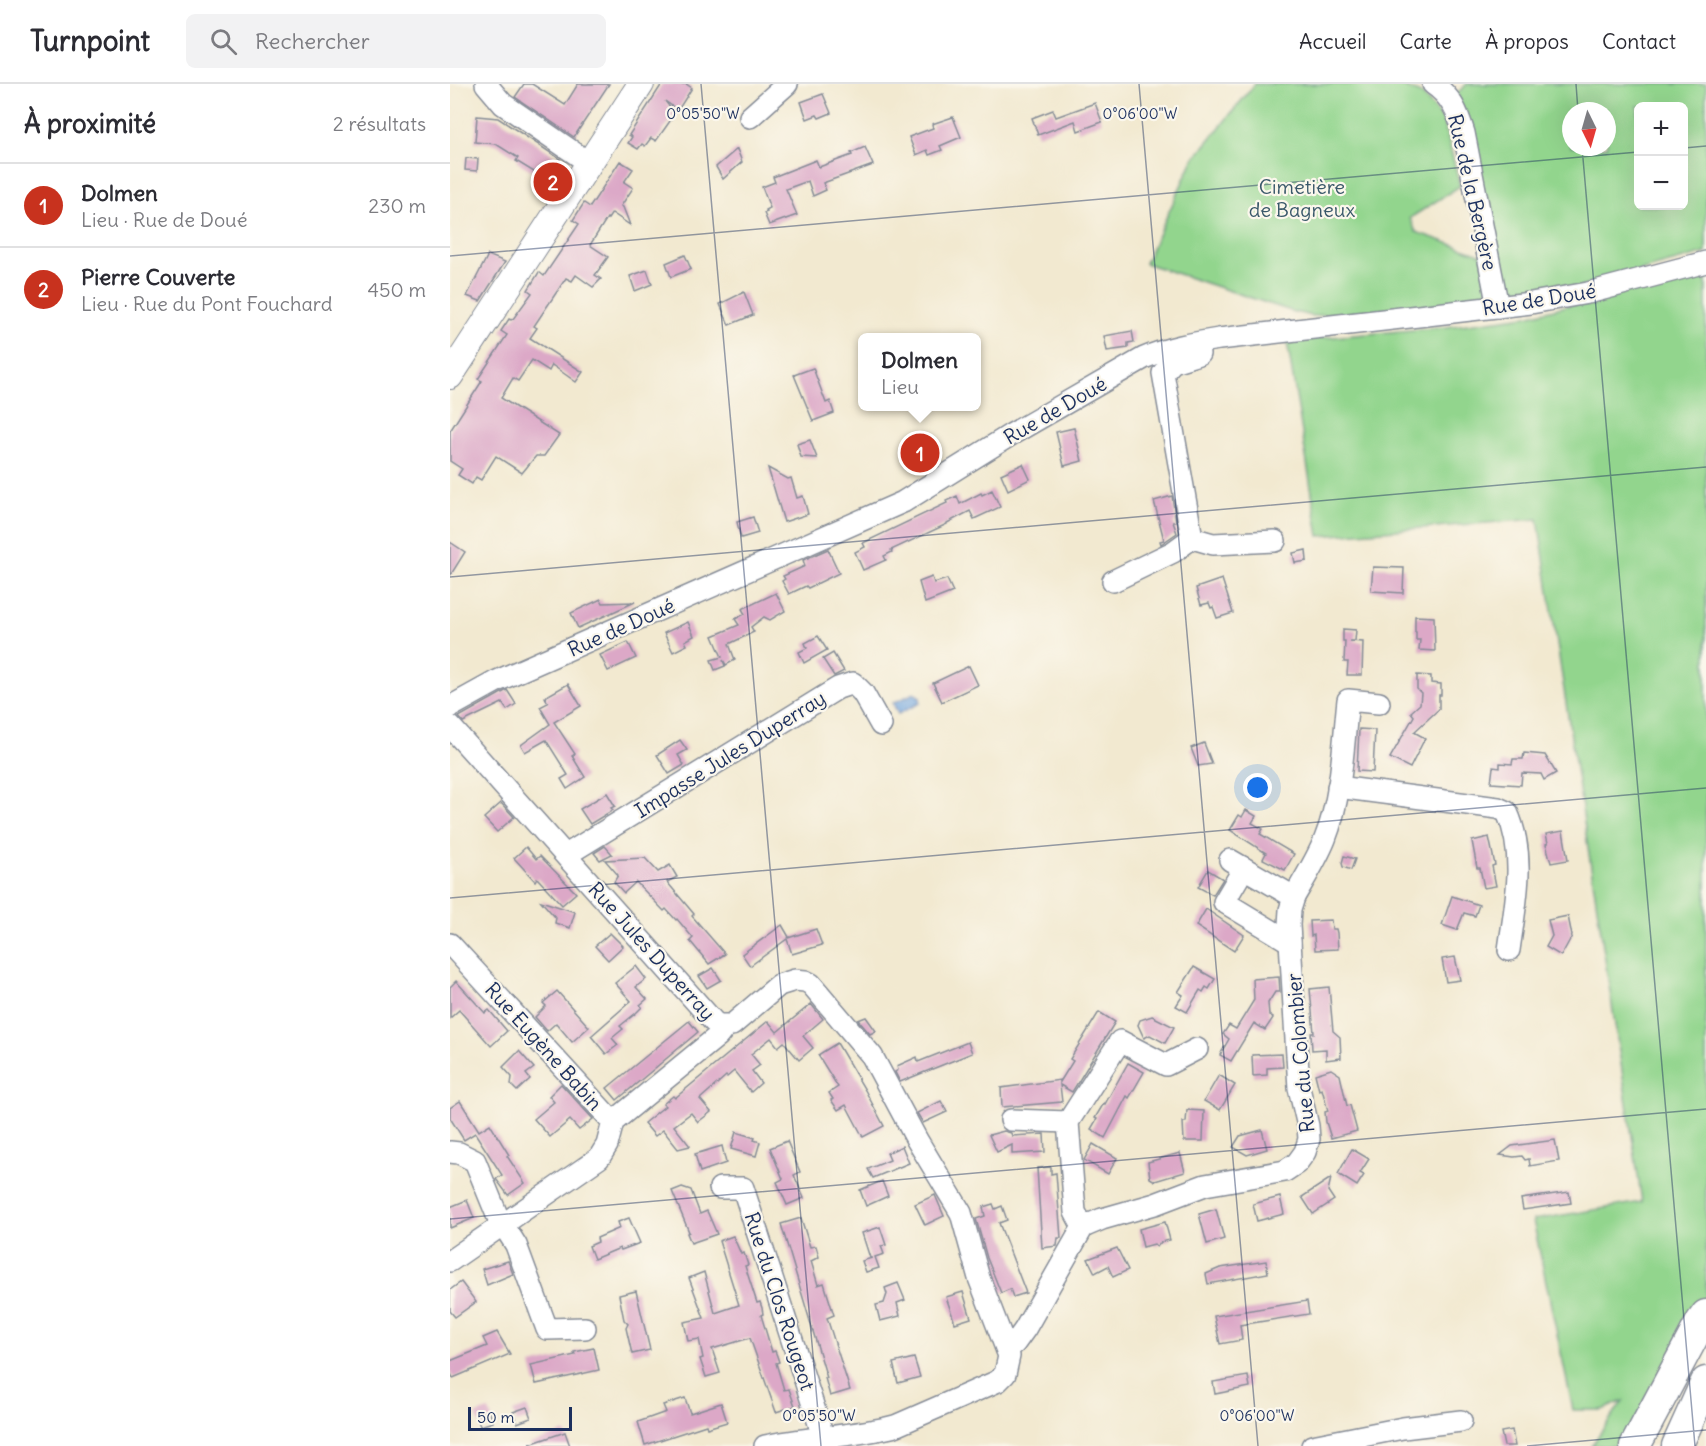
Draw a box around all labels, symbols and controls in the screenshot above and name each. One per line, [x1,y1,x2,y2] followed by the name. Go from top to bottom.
[186,14,606,68] search box
[30,23,150,59] text: Turnpoint
[207,25,240,58] icon: search
[255,27,370,55] text: Rechercher
[1299,28,1367,55] text: Accueil
[1400,28,1452,55] text: Carte
[1485,28,1569,55] text: À propos
[1602,28,1676,55] text: Contact
[1562,102,1616,156] north arrow
[1634,102,1688,210] map controls
[1634,102,1688,156] button: +
[666,104,740,123] text: 0°05'50"W
[1103,104,1178,123] text: 0°06'00"W
[24,107,156,140] text: À proximité
[333,111,426,136] text: 2 résultats
[1443,111,1503,273] street label: Rue de la Bergère
[1634,156,1688,210] button: −
[534,160,572,204] pin: 2
[1249,174,1355,222] park label: Cimetière de Bagneux
[81,179,158,207] text: Dolmen
[40,193,47,218] text: 1
[368,193,426,218] text: 230 m
[81,207,247,232] text: Lieu · Rue de Doué
[81,263,235,291] text: Pierre Couverte
[38,277,49,302] text: 2
[367,277,426,302] text: 450 m
[1480,278,1598,320] street label: Rue de Doué
[81,291,333,316] text: Lieu · Rue du Pont Fouchard
[858,333,981,411] popup
[881,346,958,374] text: Dolmen
[999,370,1111,450] street label: Rue de Doué
[881,374,919,399] text: Lieu
[900,430,940,476] pin: 1
[564,592,678,662] street label: Rue de Doué
[630,685,830,823] street label: Impasse Jules Duperray
[1243,773,1272,802] your location
[583,877,721,1025] street label: Rue Jules Duperray
[1281,972,1319,1134] street label: Rue du Colombier
[480,977,608,1115] street label: Rue Eugène Babin
[739,1209,821,1393] street label: Rue du Clos Rougeot
[468,1404,572,1432] scale bar
[782,1406,856,1425] text: 0°05'50"W
[1220,1406,1295,1425] text: 0°06'00"W
[477,1407,515,1427] text: 50 m

